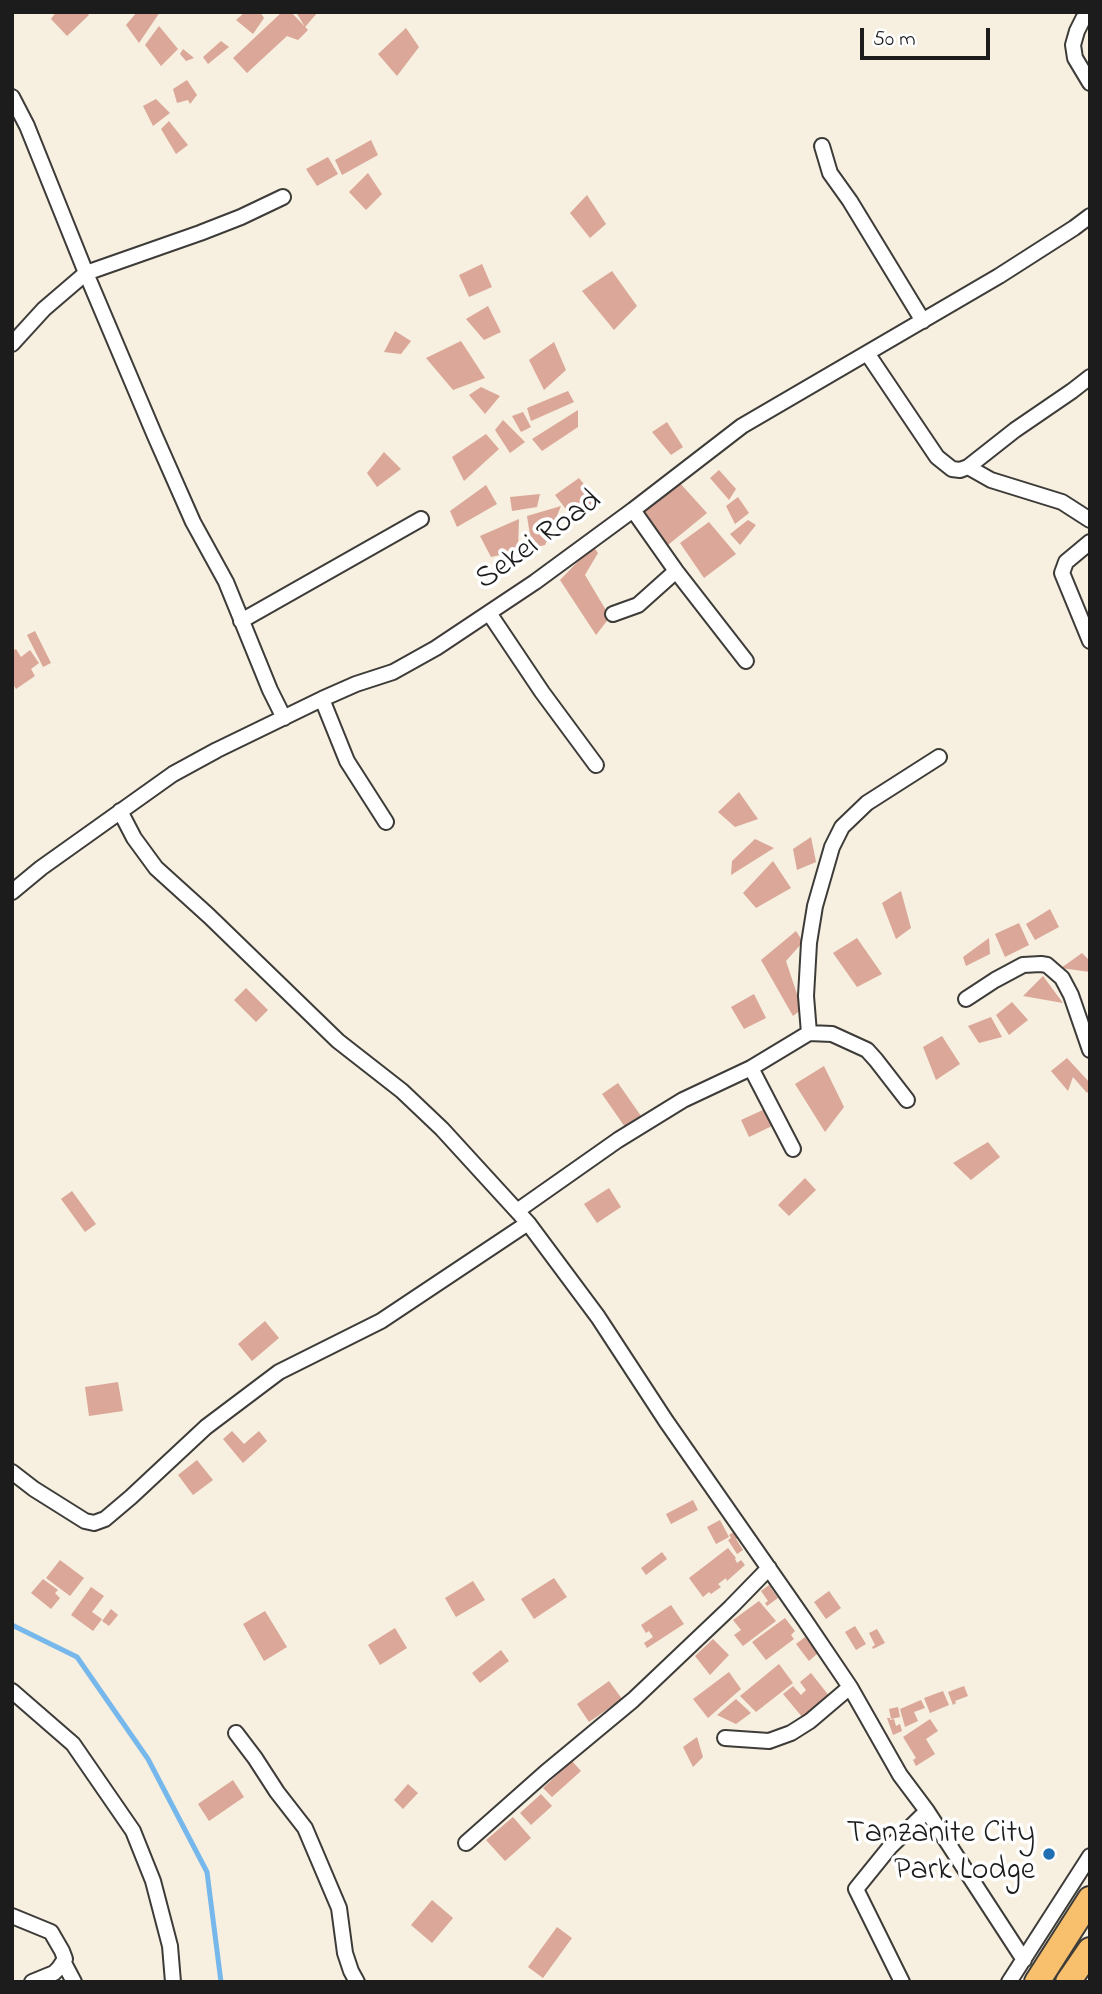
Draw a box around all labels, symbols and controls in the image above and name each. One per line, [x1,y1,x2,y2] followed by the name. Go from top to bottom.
[864,14,993,58] scale bar
[873,25,916,55] text: 50 m
[469,483,611,601] street label: Sekei Road
[846,1817,1035,1892] place label: Tanzanite City Park Lodge
[1041,1846,1057,1862] marker: Tanzanite City Park Lodge

